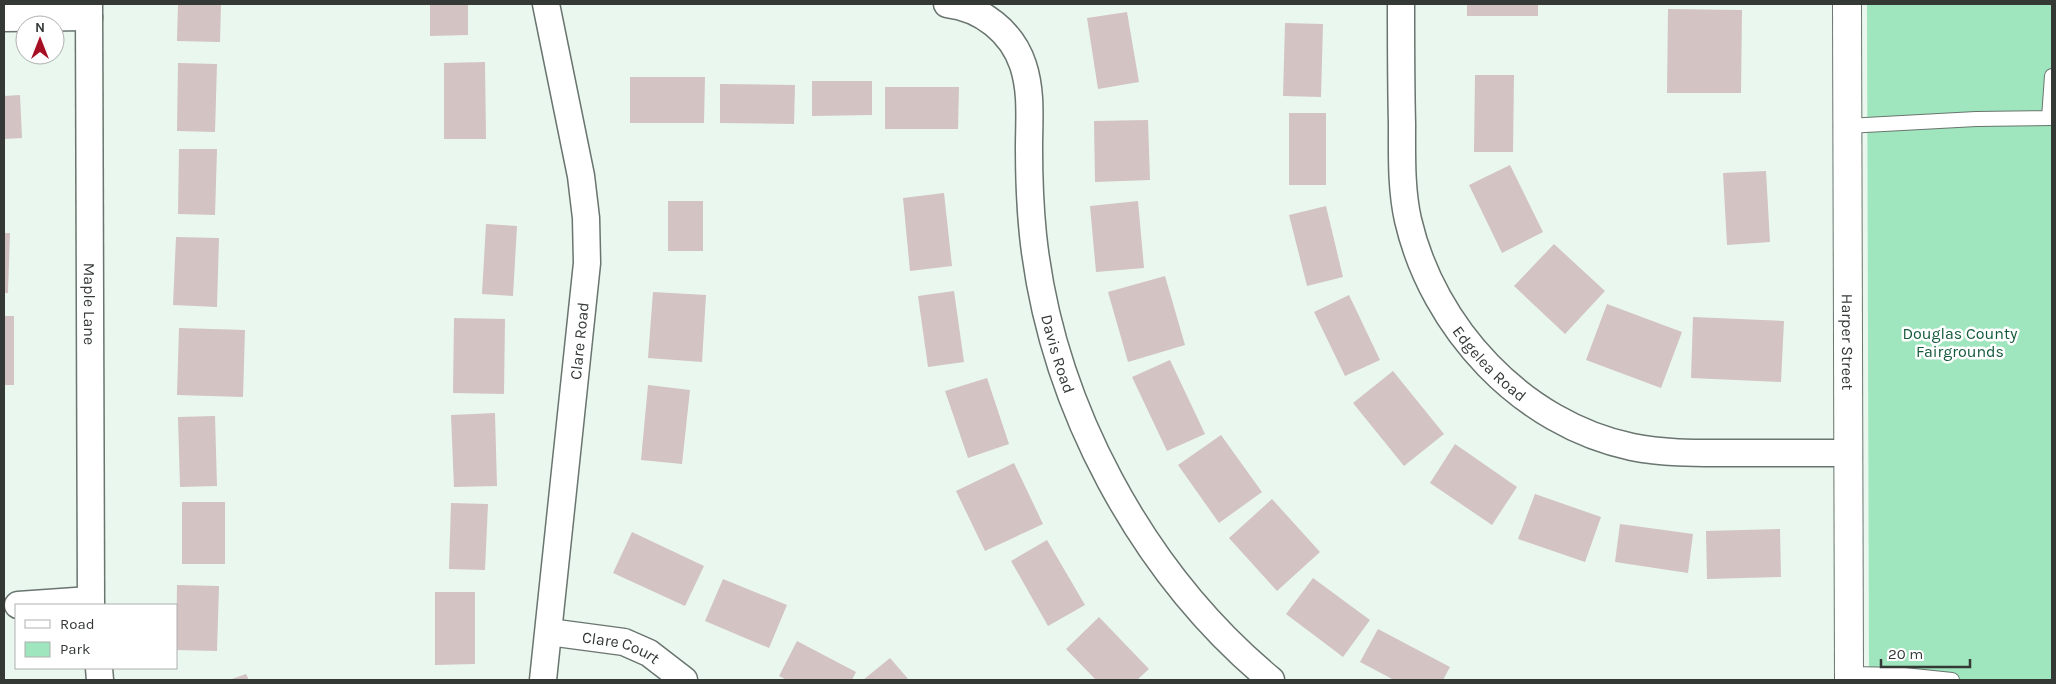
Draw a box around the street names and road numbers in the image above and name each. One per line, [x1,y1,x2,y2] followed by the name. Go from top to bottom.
[80,263,99,345] street label: Maple Lane
[1838,294,1857,390] street label: Harper Street
[566,301,593,381] street label: Clare Road
[1037,312,1079,396] street label: Davis Road
[1449,322,1530,405] street label: Edgelea Road
[581,628,664,668] street label: Clare Court

